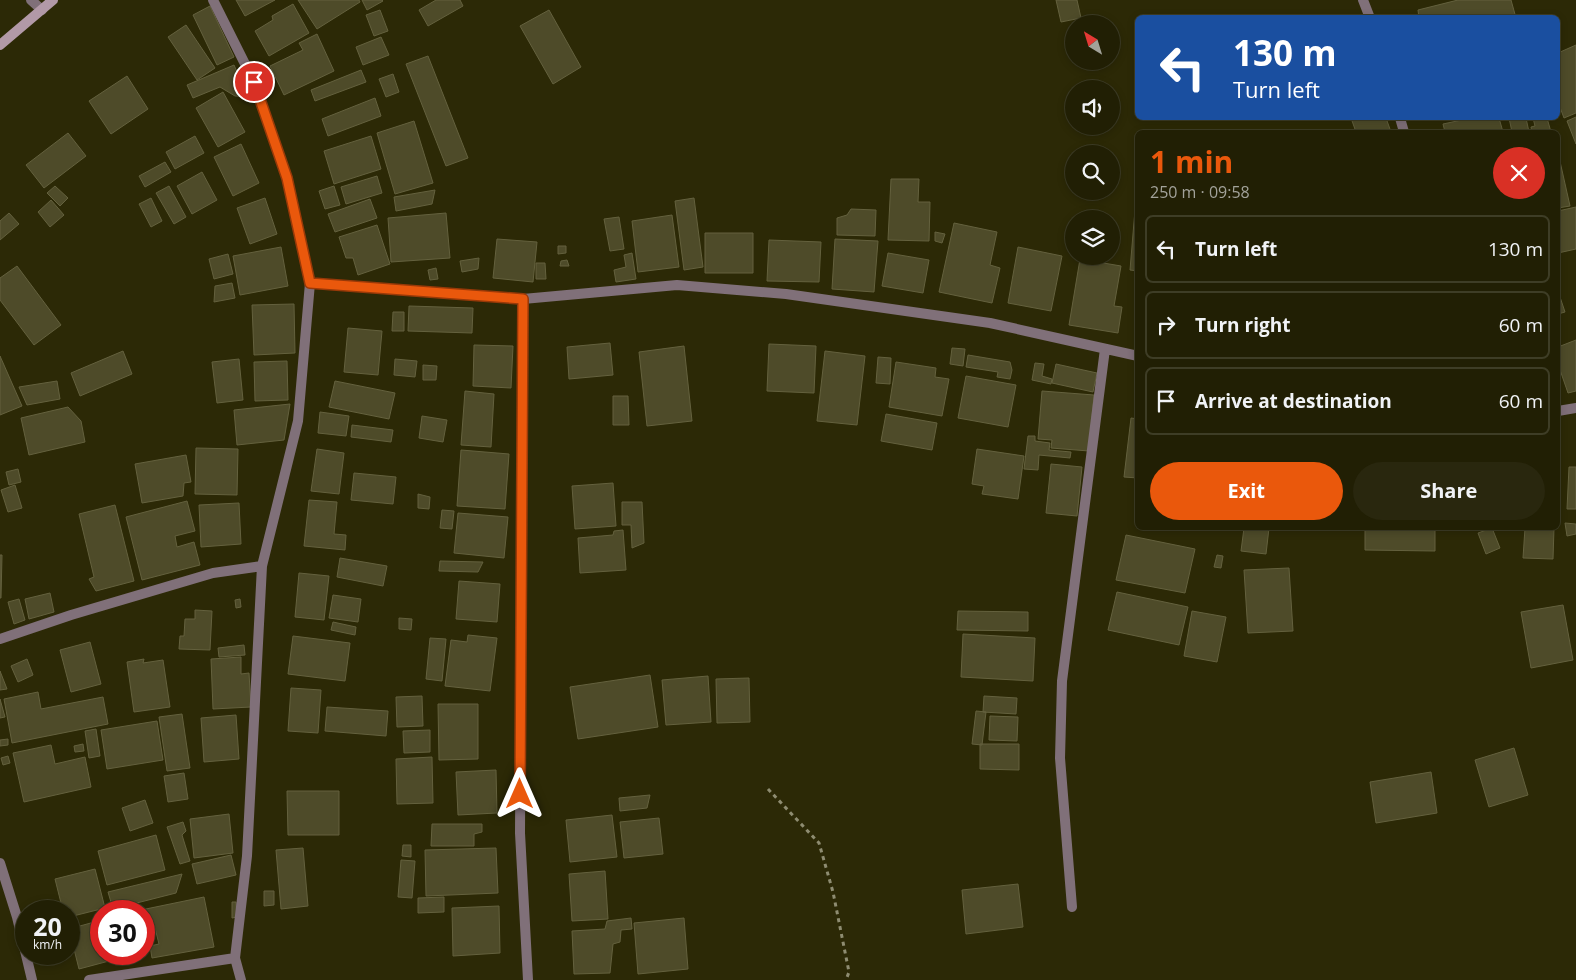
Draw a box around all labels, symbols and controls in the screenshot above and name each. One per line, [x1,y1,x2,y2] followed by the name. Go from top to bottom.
[1065,15,1120,70] north arrow
[1065,15,1120,265] map controls
[1233,29,1337,76] text: 130 m
[1150,35,1215,100] icon: left
[233,61,275,103] pin
[240,68,268,96] icon: arrive
[1233,74,1320,104] text: Turn left
[1065,80,1120,135] button: sound
[1150,141,1233,182] text: 1 min
[1065,145,1120,200] button: search
[1493,147,1545,199] button: close
[1150,181,1250,203] text: 250 m · 09:58
[1065,210,1120,265] button: layers
[1152,235,1180,263] icon: left
[1195,236,1277,262] text: Turn left
[1488,236,1543,262] text: 130 m
[1152,311,1180,339] icon: right
[1195,312,1290,338] text: Turn right
[1499,312,1543,338] text: 60 m
[1152,387,1180,415] icon: arrive
[1195,388,1392,414] text: Arrive at destination
[1499,388,1543,414] text: 60 m
[1150,462,1343,520] button: Exit
[1353,462,1545,520] button: Share
[493,767,545,819] position arrow
[90,900,155,965] speed limit sign: 30
[33,909,62,943] text: 20
[33,936,62,953] text: km/h

